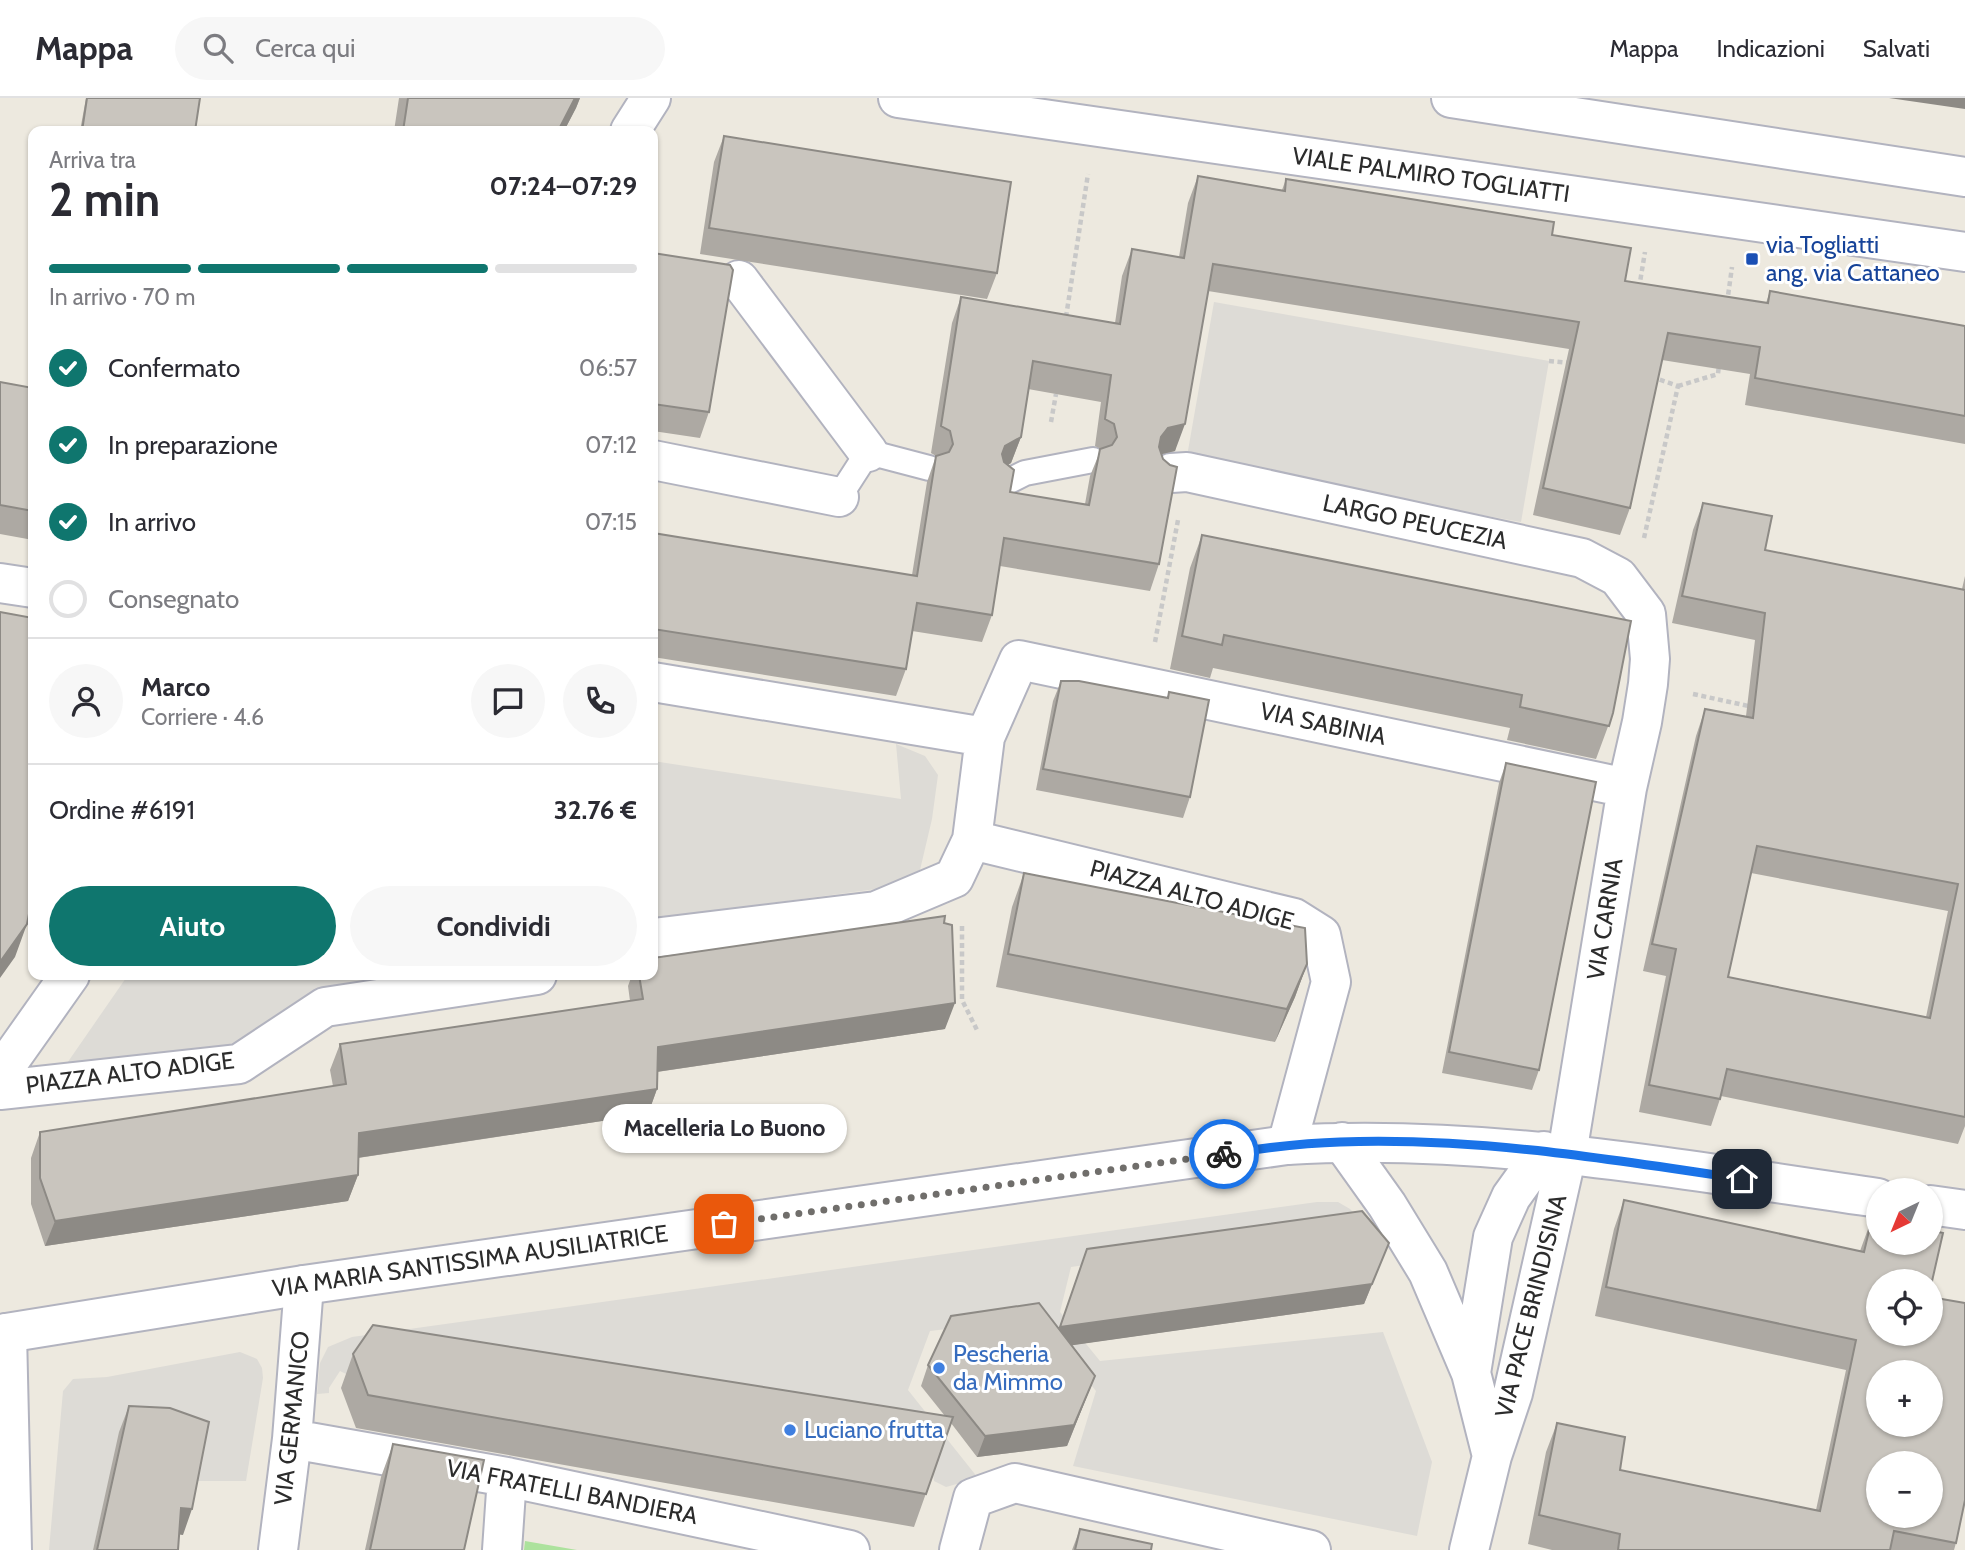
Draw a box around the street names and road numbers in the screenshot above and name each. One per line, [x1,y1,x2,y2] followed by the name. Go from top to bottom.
[1290,141,1572,208] street label: VIALE PALMIRO TOGLIATTI
[1320,488,1510,555] street label: LARGO PEUCEZIA
[1257,696,1389,751] street label: VIA SABINIA
[1087,853,1297,936] street label: PIAZZA ALTO ADIGE
[1581,856,1628,982] street label: VIA CARNIA
[24,1045,236,1100] street label: PIAZZA ALTO ADIGE
[1489,1191,1572,1420] street label: VIA PACE BRINDISINA
[270,1218,670,1303] street label: VIA MARIA SANTISSIMA AUSILIATRICE
[268,1329,315,1507] street label: VIA GERMANICO
[444,1453,700,1530] street label: VIA FRATELLI BANDIERA

